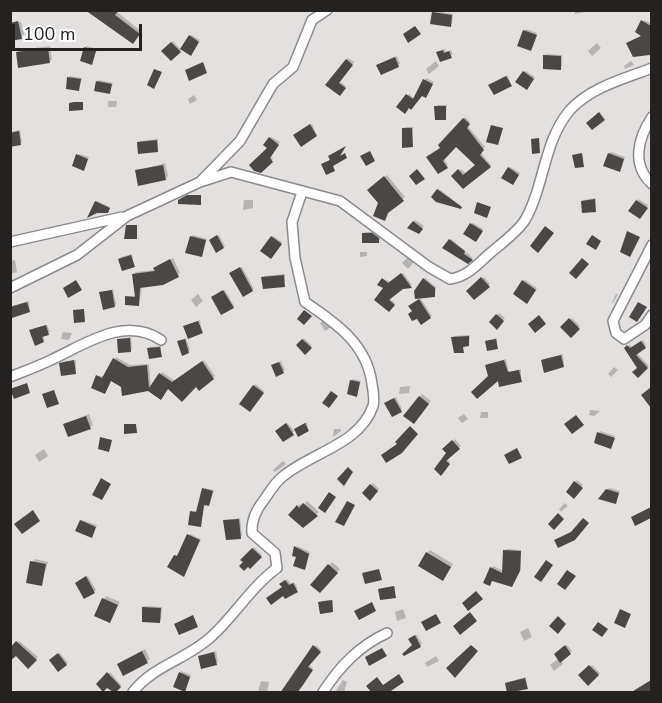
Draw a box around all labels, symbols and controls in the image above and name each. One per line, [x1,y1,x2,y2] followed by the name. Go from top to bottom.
[15,12,146,50] scale bar
[23,22,75,46] text: 100 m

